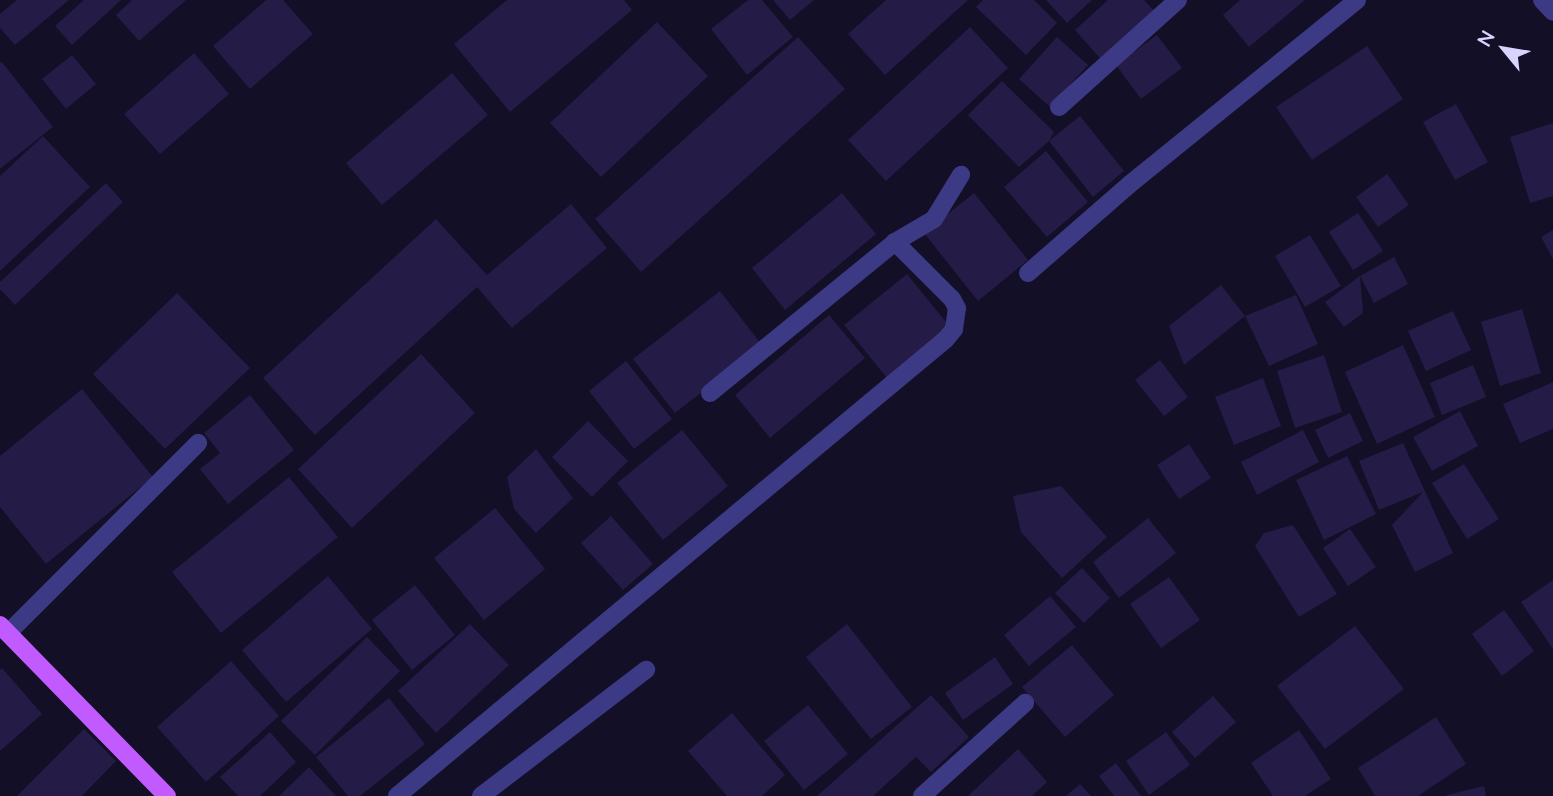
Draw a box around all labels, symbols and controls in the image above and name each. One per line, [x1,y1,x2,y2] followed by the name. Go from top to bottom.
[1469,14,1539,84] north arrow
[1472,26,1499,50] text: N

